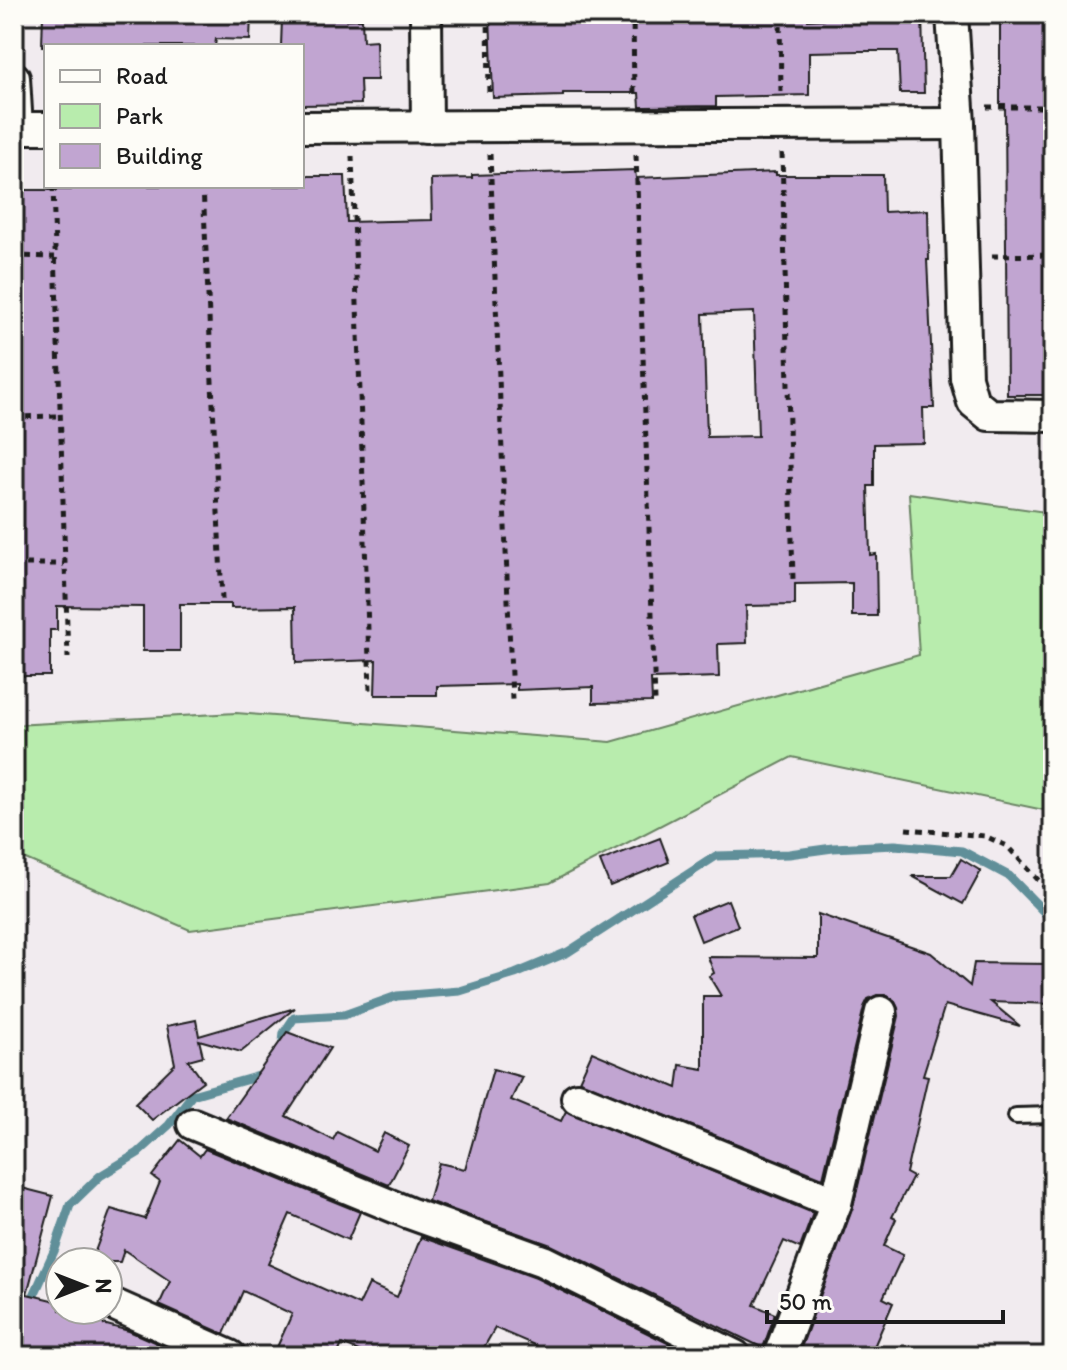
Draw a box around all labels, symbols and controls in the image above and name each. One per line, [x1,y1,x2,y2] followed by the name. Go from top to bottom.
[44,44,304,188] legend
[116,61,168,90] text: Road
[116,101,163,130] text: Park
[116,141,203,170] text: Building
[44,1246,124,1326] north arrow
[767,1274,1003,1324] scale bar
[90,1279,117,1293] text: N
[779,1287,832,1316] text: 50 m

